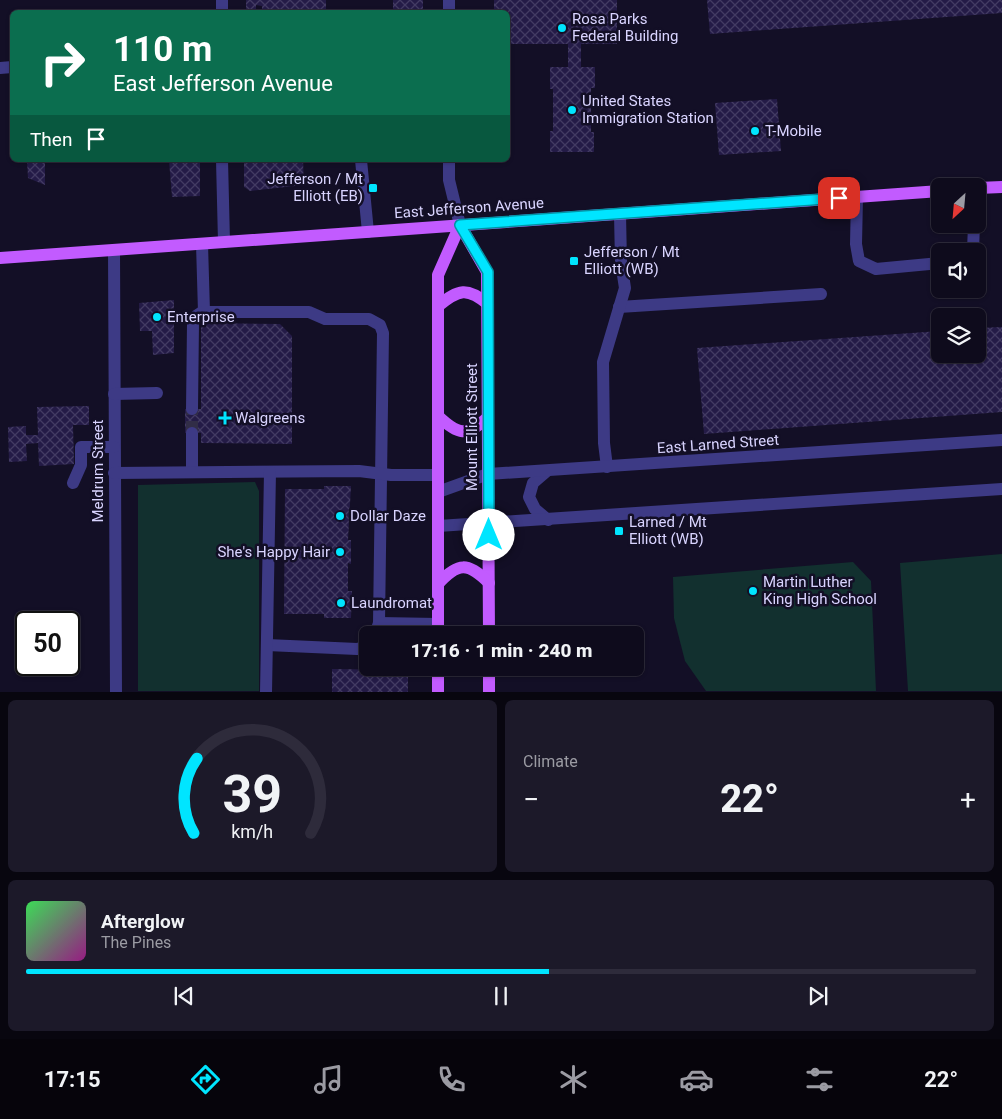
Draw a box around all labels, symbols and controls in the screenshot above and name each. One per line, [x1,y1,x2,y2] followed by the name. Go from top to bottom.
[572,10,679,45] place label: Rosa Parks Federal Building
[556,22,568,34] marker: Rosa Parks Federal Building
[113,29,212,70] text: 110 m
[30,30,95,95] icon: right
[113,71,333,96] text: East Jefferson Avenue
[582,92,714,127] place label: United States Immigration Station
[566,104,578,116] marker: United States Immigration Station
[765,122,822,140] place label: T-Mobile
[82,125,110,153] icon: arrive
[749,125,761,137] marker: T-Mobile
[30,128,72,151] text: Then
[267,170,363,205] place label: Jefferson / Mt Elliott (EB)
[818,177,860,219] pin
[931,178,986,232] north arrow
[931,178,986,363] map controls
[367,182,379,194] marker: Jefferson / Mt Elliott (EB)
[825,184,853,212] icon: arrive
[394,194,544,222] street label: East Jefferson Avenue
[584,243,680,278] place label: Jefferson / Mt Elliott (WB)
[931,243,986,298] button: sound
[568,255,580,267] marker: Jefferson / Mt Elliott (WB)
[167,308,235,326] place label: Enterprise
[931,308,986,363] button: layers
[151,311,163,323] marker: Enterprise
[463,363,481,491] street label: Mount Elliott Street
[235,409,305,427] place label: Walgreens
[219,412,231,424] marker: Walgreens
[89,419,107,522] street label: Meldrum Street
[656,431,780,457] street label: East Larned Street
[350,507,426,525] place label: Dollar Daze
[462,508,514,560] position arrow
[334,510,346,522] marker: Dollar Daze
[629,513,707,548] place label: Larned / Mt Elliott (WB)
[613,525,625,537] marker: Larned / Mt Elliott (WB)
[217,543,330,561] place label: She's Happy Hair
[334,546,346,558] marker: She's Happy Hair
[763,573,877,608] place label: Martin Luther King High School
[747,585,759,597] marker: Martin Luther King High School
[351,594,432,612] place label: Laundromat
[335,597,347,609] marker: Laundromat
[15,611,80,676] speed limit sign: 50
[410,639,593,662] text: 17:16 · 1 min · 240 m
[523,752,578,771] text: Climate
[223,764,282,825] text: 39
[720,777,779,821] text: 22°
[523,783,539,816] text: −
[960,783,976,816] text: +
[232,821,273,842] text: km/h
[101,910,185,933] text: Afterglow
[101,933,171,952] text: The Pines
[170,982,198,1010] icon: previous
[487,982,515,1010] icon: pause
[804,982,832,1010] icon: next
[188,1062,223,1097] icon: directions
[311,1062,346,1097] icon: music
[434,1062,469,1097] icon: phone
[556,1062,591,1097] icon: climate
[679,1062,714,1097] icon: car
[802,1062,837,1097] icon: filters
[44,1067,101,1092] text: 17:15
[924,1067,958,1092] text: 22°

